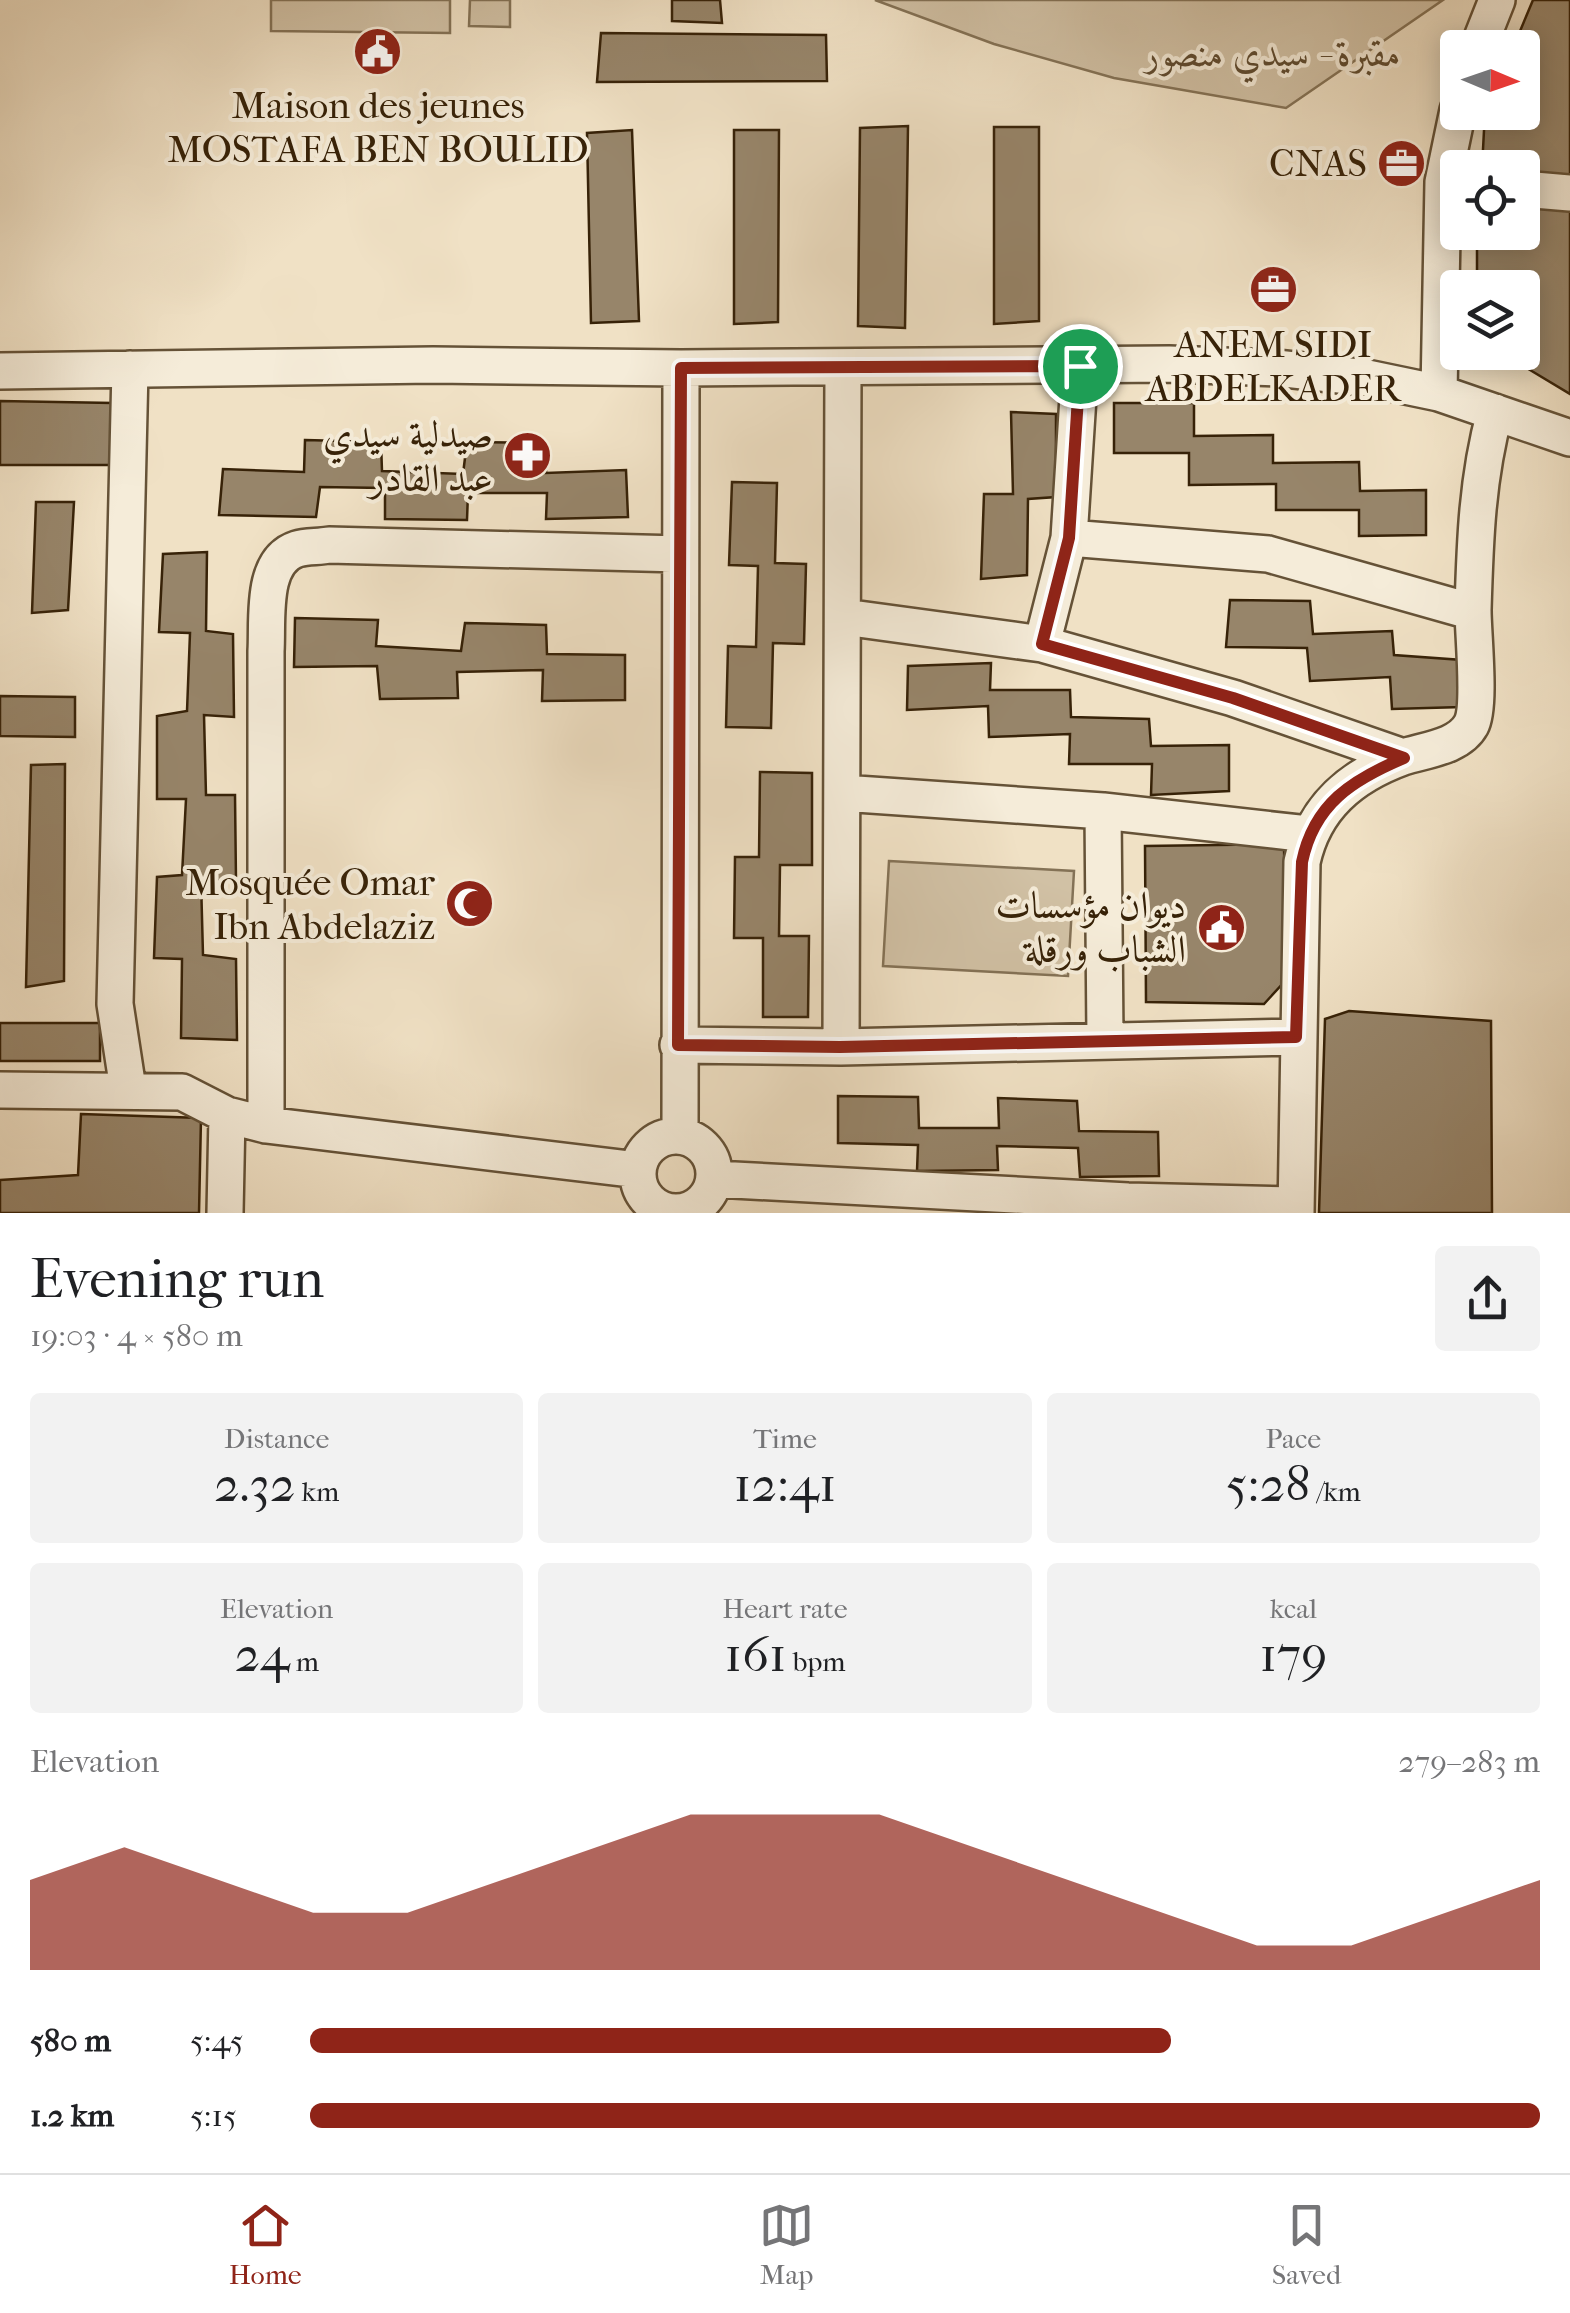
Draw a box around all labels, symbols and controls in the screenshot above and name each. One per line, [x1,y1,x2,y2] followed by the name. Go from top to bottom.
[352,25,404,77] public building icon: Maison des jeunes MOSTAFA BEN BOULID
[1440,30,1540,130] north arrow
[1440,30,1540,370] map controls
[1142,31,1401,84] park label: مقبرة - سيدي منصور
[167,83,589,172] place label: Maison des jeunes MOSTAFA BEN BOULID
[1376,137,1428,189] office icon: CNAS
[1269,141,1367,186] place label: CNAS
[1440,150,1540,250] button: locate
[1247,264,1299,316] office icon: ANEM SIDI ABDELKADER
[1440,270,1540,370] button: layers
[1143,322,1402,411] place label: ANEM SIDI ABDELKADER
[1038,324,1123,409] pin
[1053,339,1108,394] icon: arrive
[323,412,493,501] place label: صيدلية سيدي عبد القادر
[502,430,554,482] pharmacy icon: صيدلية سيدي عبد القادر
[185,860,436,949] place label: Mosquée Omar Ibn Abdelaziz
[444,878,496,930] mosque icon: Mosquée Omar Ibn Abdelaziz
[995,883,1186,972] place label: ديوان مؤسسات الشباب ورقلة
[1195,901,1247,953] public building icon: ديوان مؤسسات الشباب ورقلة
[1435,1246,1540,1351] button: share
[30,1247,324,1311] text: Evening run
[30,1317,243,1354] text: 19:03 · 4 × 580 m
[224,1422,329,1455] text: Distance
[753,1422,817,1455] text: Time
[1265,1422,1321,1455] text: Pace
[214,1455,296,1514] text: 2.32
[733,1455,837,1514] text: 12:41
[1226,1455,1310,1514] text: 5:28
[296,1475,339,1508] text: km
[1310,1475,1361,1508] text: /km
[220,1592,333,1625] text: Elevation
[722,1592,848,1625] text: Heart rate
[1270,1592,1317,1625] text: kcal
[234,1625,290,1684] text: 24
[724,1625,787,1684] text: 161
[1259,1625,1327,1684] text: 179
[290,1645,319,1678] text: m
[787,1645,846,1678] text: bpm
[30,1743,159,1780] text: Elevation
[1398,1743,1540,1780] text: 279–283 m
[30,2022,111,2059] text: 580 m
[190,2022,243,2059] text: 5:45
[30,2097,114,2134] text: 1.2 km
[190,2097,237,2134] text: 5:15
[229,2198,302,2291] tab: Home
[759,2198,814,2291] tab: Map
[1272,2198,1341,2291] tab: Saved

